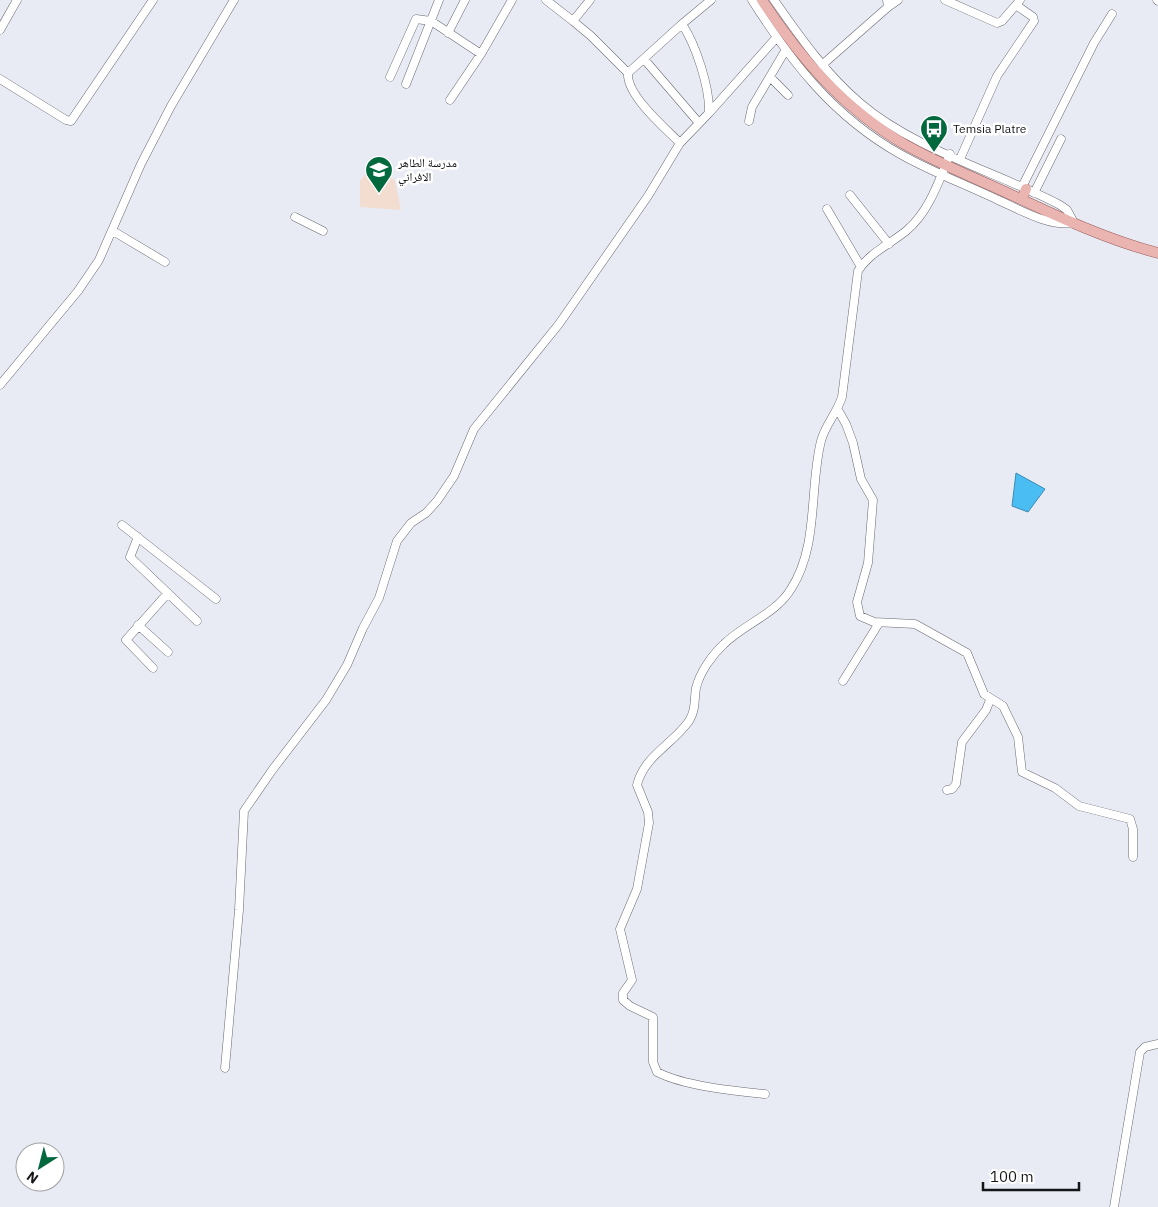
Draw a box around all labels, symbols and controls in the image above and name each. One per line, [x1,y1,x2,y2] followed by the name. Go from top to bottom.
[919,114,949,153] bus stop icon: Temsia Platre
[953,121,1027,136] place label: Temsia Platre
[364,155,394,194] school or university icon: مدرسة الطاهر الافراني
[397,155,457,187] place label: مدرسة الطاهر الافراني
[15,1142,65,1192] north arrow
[983,1160,1079,1192] scale bar
[23,1167,42,1188] text: N
[990,1167,1034,1186] text: 100 m

